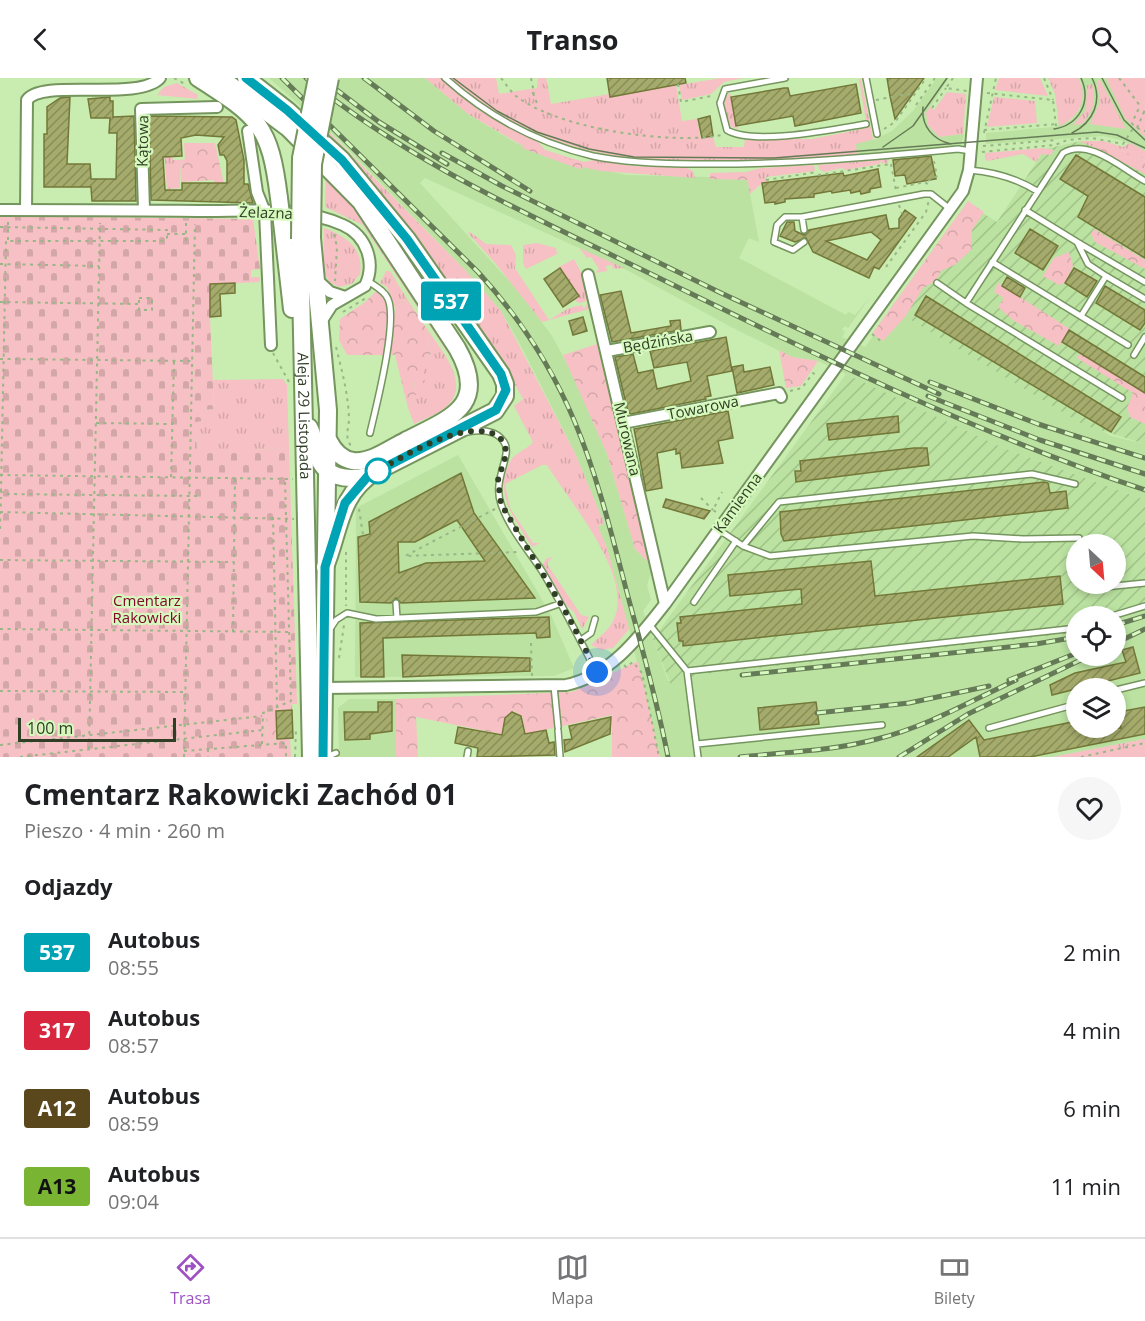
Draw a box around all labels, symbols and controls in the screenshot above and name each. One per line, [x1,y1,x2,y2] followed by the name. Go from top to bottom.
[526,21,619,58] text: Transo
[24,23,57,56] icon: back
[1088,23,1121,56] icon: search
[132,115,152,167] street label: Kątowa
[239,201,293,223] street label: Żelazna
[416,282,486,320] line badge: 537
[433,287,469,315] text: 537
[621,325,694,357] street label: Będzińska
[293,352,316,480] street label: Aleja 29 Listopada
[665,390,740,424] street label: Towarowa
[610,400,646,478] street label: Murowana
[365,458,391,484] unlabelled marker
[708,468,766,537] street label: Kamienna
[1066,534,1126,594] north arrow
[1066,534,1126,738] map controls
[113,590,181,627] park label: Cmentarz Rakowicki
[1066,606,1126,666] button: locate
[582,657,612,687] your location
[1066,678,1126,738] button: layers
[18,715,176,742] scale bar
[27,717,73,739] text: 100 m
[24,775,457,813] text: Cmentarz Rakowicki Zachód 01
[1058,777,1121,840] button: heart
[24,817,225,844] text: Pieszo · 4 min · 260 m
[24,871,113,901] text: Odjazdy
[108,924,200,954] text: Autobus
[1063,937,1121,967] text: 2 min
[39,938,75,966] text: 537
[108,954,159,981] text: 08:55
[108,1002,200,1032] text: Autobus
[1063,1015,1121,1045] text: 4 min
[39,1016,75,1044] text: 317
[108,1032,159,1059] text: 08:57
[108,1080,200,1110] text: Autobus
[1063,1093,1121,1123] text: 6 min
[38,1094,76,1122] text: A12
[108,1110,159,1137] text: 08:59
[108,1158,200,1188] text: Autobus
[1051,1171,1121,1201] text: 11 min
[38,1172,76,1200] text: A13
[108,1188,159,1215] text: 09:04
[170,1251,211,1309] tab: Trasa
[551,1251,593,1309] tab: Mapa
[934,1251,975,1309] tab: Bilety

